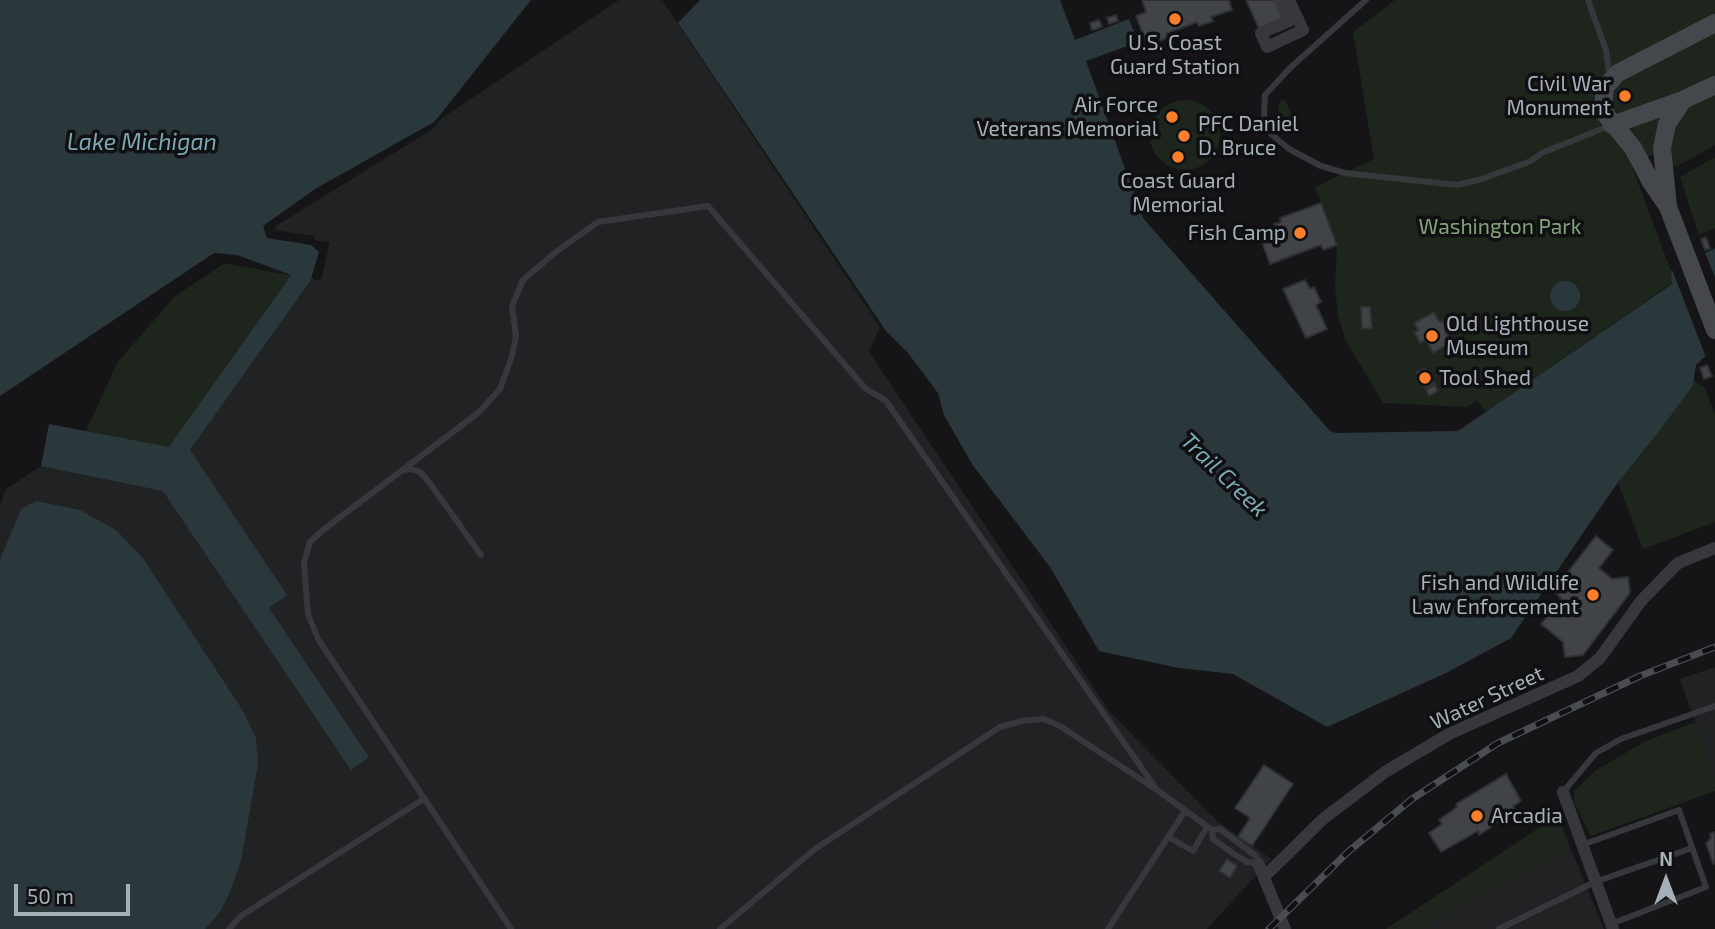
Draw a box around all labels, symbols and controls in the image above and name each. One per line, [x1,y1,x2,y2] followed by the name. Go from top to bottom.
[1167,11,1183,27] marker: U.S. Coast Guard Station
[1110,30,1240,80] place label: U.S. Coast Guard Station
[1507,71,1611,121] place label: Civil War Monument
[1617,88,1633,104] marker: Civil War Monument
[977,92,1158,142] place label: Air Force Veterans Memorial
[1164,109,1180,125] marker: Air Force Veterans Memorial
[1198,111,1299,161] place label: PFC Daniel D. Bruce
[67,128,217,156] water label: Lake Michigan
[1176,128,1192,144] marker: PFC Daniel D. Bruce
[1170,149,1186,165] marker: Coast Guard Memorial
[1120,168,1236,218] place label: Coast Guard Memorial
[1419,214,1581,240] park label: Washington Park
[1188,220,1286,246] place label: Fish Camp
[1292,225,1308,241] marker: Fish Camp
[1446,311,1589,361] place label: Old Lighthouse Museum
[1424,328,1440,344] marker: Old Lighthouse Museum
[1439,365,1531,391] place label: Tool Shed
[1417,370,1433,386] marker: Tool Shed
[1175,427,1273,523] water label: Trail Creek
[1412,570,1579,620] place label: Fish and Wildlife Law Enforcement
[1585,587,1601,603] marker: Fish and Wildlife Law Enforcement
[1426,661,1548,735] street label: Water Street
[1491,803,1563,829] place label: Arcadia
[1469,808,1485,824] marker: Arcadia
[1631,845,1701,915] north arrow
[1659,847,1673,870] text: N
[18,870,133,914] scale bar
[27,883,74,908] text: 50 m

